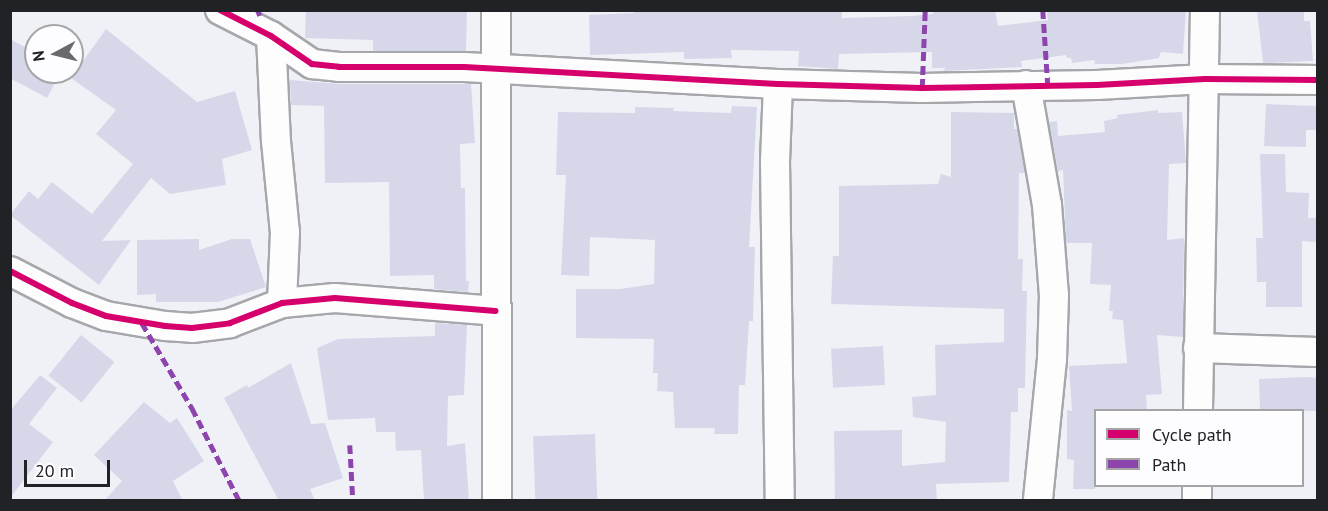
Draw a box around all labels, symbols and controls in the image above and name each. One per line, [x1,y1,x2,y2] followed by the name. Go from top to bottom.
[24,24,84,84] north arrow
[28,50,49,62] text: N
[1094,409,1304,487] legend
[1152,423,1232,446] text: Cycle path
[27,448,112,486] scale bar
[1152,453,1186,476] text: Path
[35,459,74,482] text: 20 m

